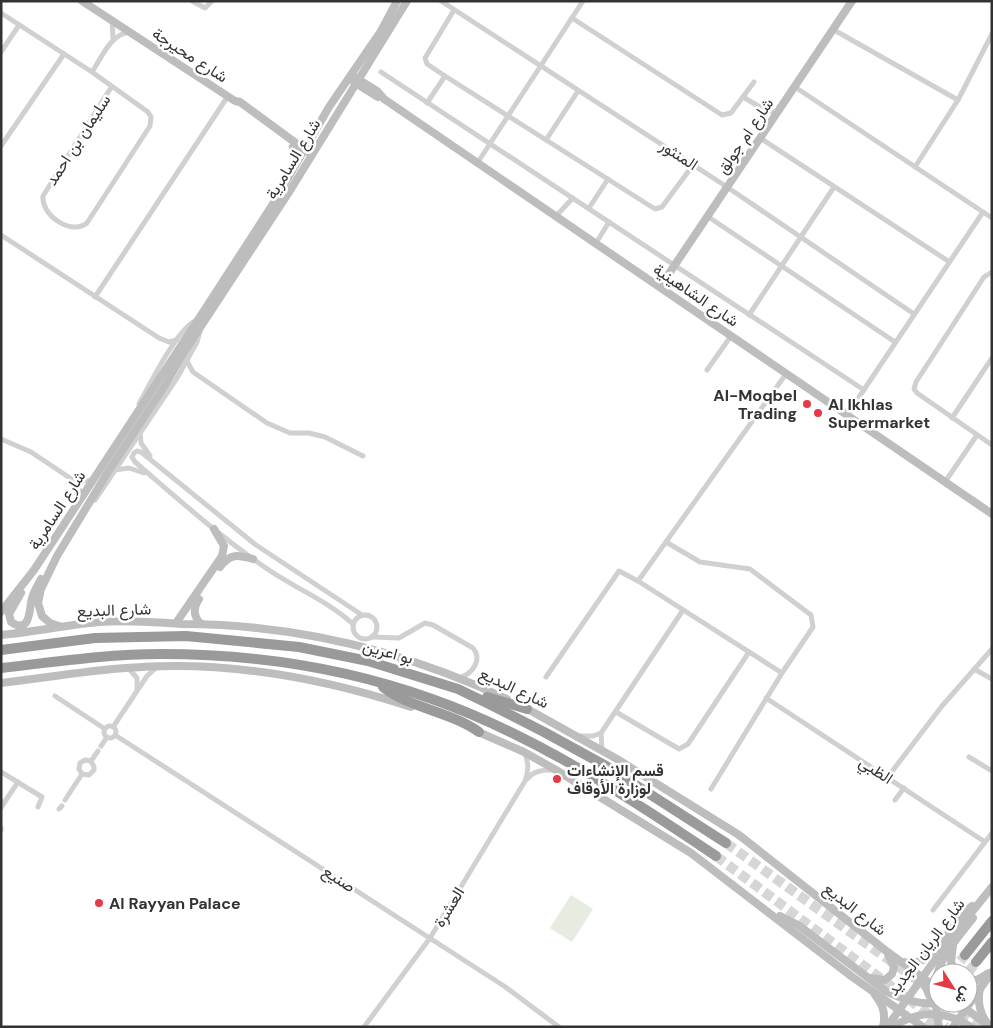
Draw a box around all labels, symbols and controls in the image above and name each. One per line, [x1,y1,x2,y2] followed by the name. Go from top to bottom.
[148,23,232,88] street label: شارع محيرجة
[41,90,115,190] street label: سليمان بن احمد
[712,94,779,179] street label: شارع ام جولق
[261,115,326,204] street label: شارع السامرية
[655,134,702,175] street label: المنثور
[649,259,743,332] street label: شارع الشاهينية
[713,385,797,424] place label: Al-Moqbel Trading
[828,394,930,433] place label: Al Ikhlas Supermarket
[801,398,813,410] marker: Al-Moqbel Trading
[812,407,824,419] marker: Al Ikhlas Supermarket
[24,466,91,554] street label: شارع السامرية
[77,598,152,623] street label: شارع البديع
[360,635,416,669] street label: بو اعرين
[475,663,552,714] street label: شارع البديع
[853,751,897,791] street label: الظبي
[567,760,664,799] place label: قسم الإنشاءات لوزارة الأوقاف
[551,773,563,785] marker: قسم الإنشاءات لوزارة الأوقاف
[318,861,359,898] street label: صنيع
[819,878,891,941] street label: شارع البديع
[429,883,469,931] street label: العشرة
[109,893,241,914] place label: Al Rayyan Palace
[883,895,969,999] street label: شارع الريان الجديد
[93,897,105,909] marker: Al Rayyan Palace
[928,963,978,1013] north arrow

